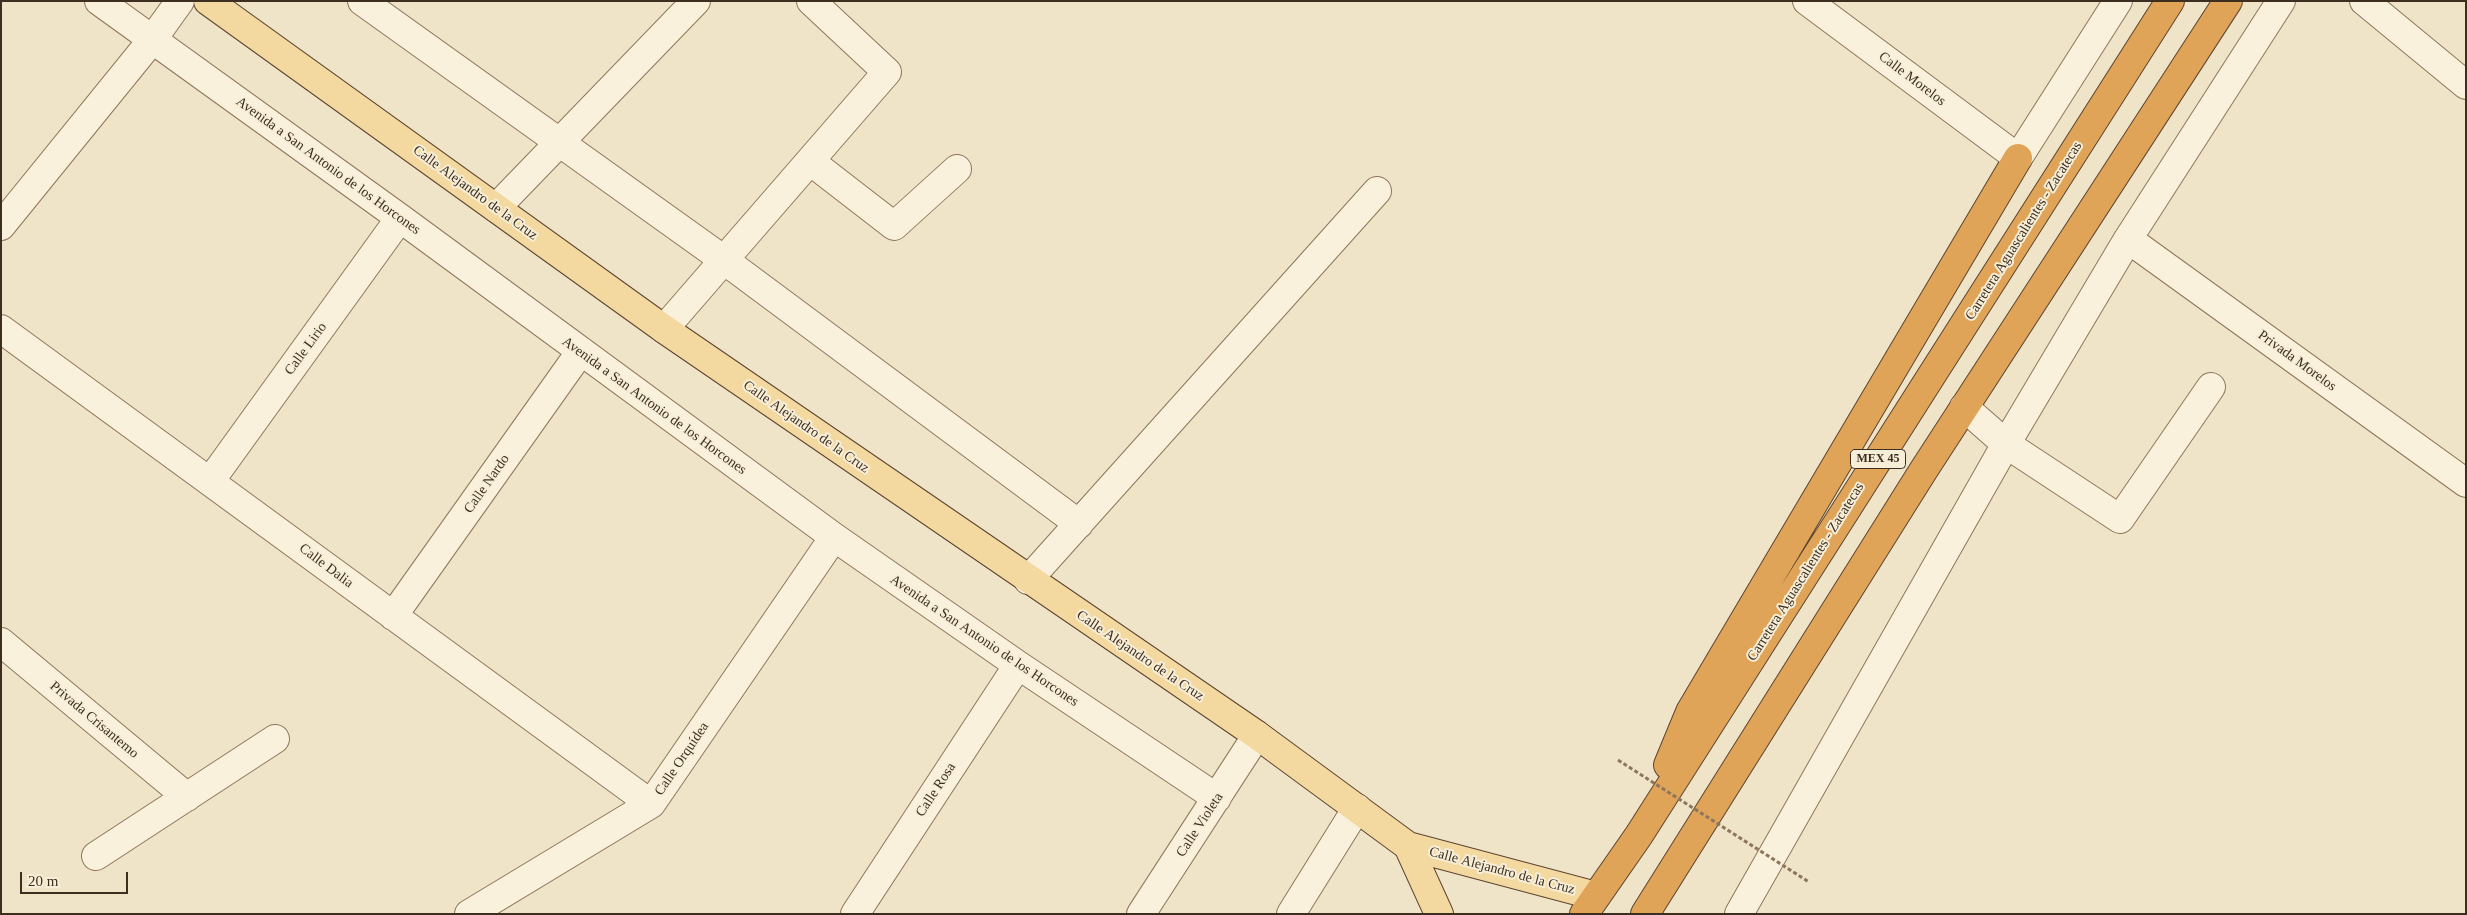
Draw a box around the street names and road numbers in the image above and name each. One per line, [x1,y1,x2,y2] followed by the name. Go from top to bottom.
[1875,48,1949,110] street label: Calle Morelos
[233,93,423,239] street label: Avenida a San Antonio de los Horcones
[1962,139,2086,323] street label: Carretera Aguascalientes - Zacatecas
[409,142,541,244] street label: Calle Alejandro de la Cruz
[281,319,331,379] street label: Calle Lirio
[2254,327,2340,395] street label: Privada Morelos
[559,333,749,479] street label: Avenida a San Antonio de los Horcones
[740,377,872,477] street label: Calle Alejandro de la Cruz
[1850,449,1906,468] road number: MEX 45
[461,451,513,517] street label: Calle Nardo
[1744,480,1868,664] street label: Carretera Aguascalientes - Zacatecas
[296,540,356,592] street label: Calle Dalia
[887,571,1081,711] street label: Avenida a San Antonio de los Horcones
[1073,607,1207,705] street label: Calle Alejandro de la Cruz
[46,678,142,762] street label: Privada Crisantemo
[651,719,713,799] street label: Calle Orquídea
[912,760,960,820] street label: Calle Rosa
[1173,790,1227,860] street label: Calle Violeta
[1427,843,1577,899] street label: Calle Alejandro de la Cruz

